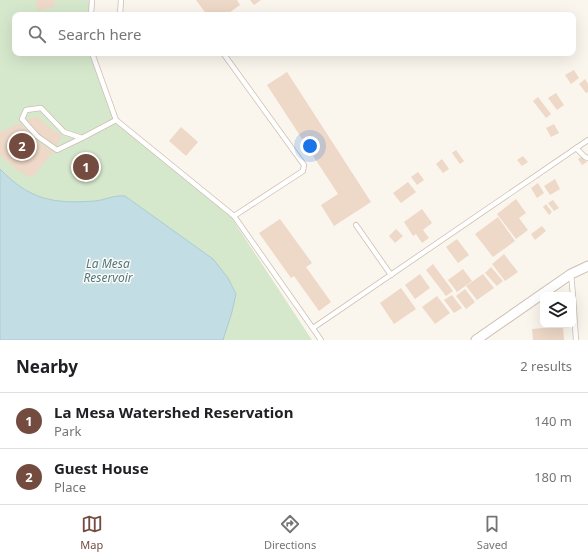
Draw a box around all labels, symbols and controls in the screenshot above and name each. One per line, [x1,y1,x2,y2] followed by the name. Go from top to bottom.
[12,12,576,56] search box
[26,23,48,45] icon: search
[58,24,141,44] text: Search here
[9,131,35,161] pin: 2
[300,136,320,156] your location
[73,152,99,182] pin: 1
[83,255,134,286] water label: La Mesa Reservoir
[540,292,576,328] map controls
[540,292,576,328] button: layers
[16,355,78,378] text: Nearby
[520,357,572,375] text: 2 results
[54,402,293,422] text: La Mesa Watershed Reservation
[25,412,33,430] text: 1
[534,412,572,430] text: 140 m
[54,422,81,440] text: Park
[54,458,149,478] text: Guest House
[25,468,33,486] text: 2
[534,468,572,486] text: 180 m
[54,478,86,496] text: Place
[80,513,103,552] tab: Map
[264,513,316,552] tab: Directions
[477,513,508,552] tab: Saved

